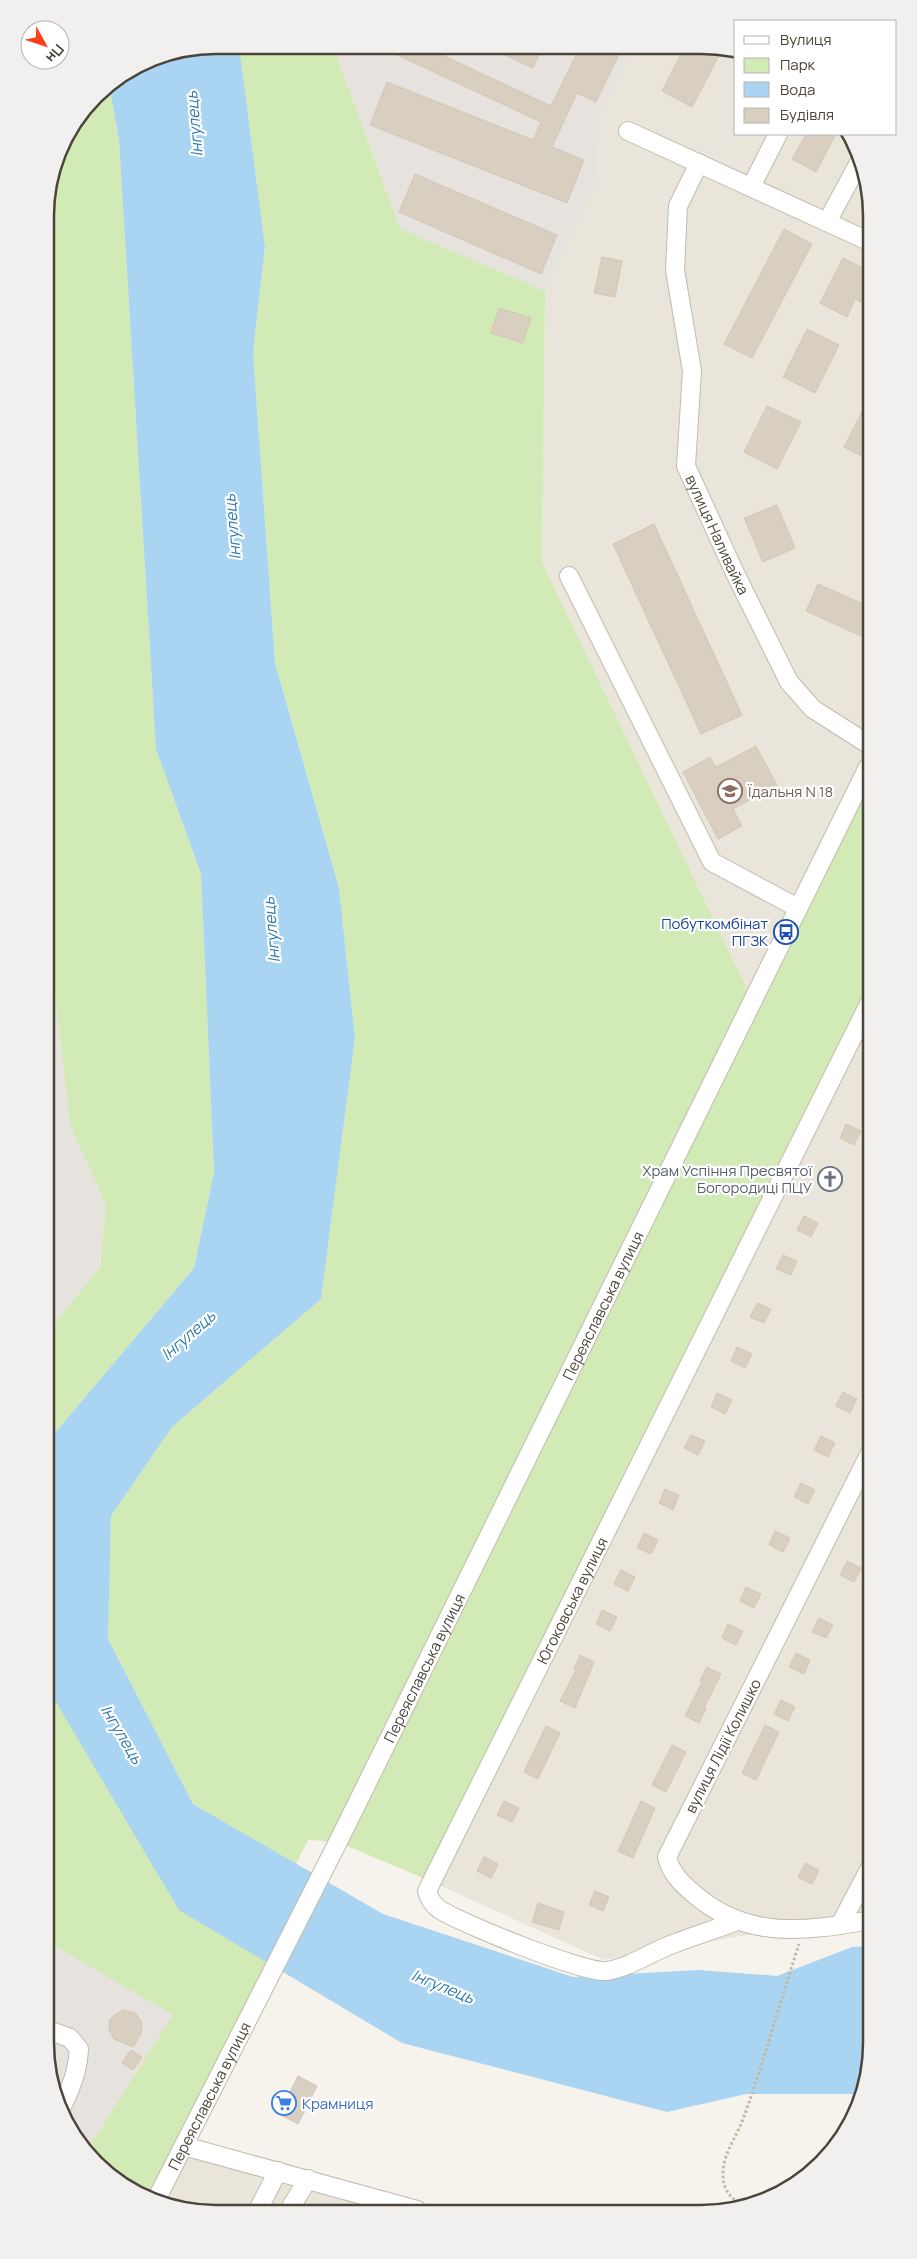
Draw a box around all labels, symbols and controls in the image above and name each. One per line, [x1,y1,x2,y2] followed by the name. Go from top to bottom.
[20,20,70,70] north arrow
[734,20,897,135] legend
[780,29,832,50] text: Вулиця
[42,40,69,67] text: Пн
[780,54,816,75] text: Парк
[780,79,815,100] text: Вода
[180,90,208,158] water label: Інгулець
[780,104,834,125] text: Будівля
[681,471,755,598] street label: вулиця Наливайка
[218,493,246,561] water label: Інгулець
[717,778,743,804] school or university icon: Їдальня N 18
[747,781,833,802] place label: Їдальня N 18
[257,896,285,964] water label: Інгулець
[661,913,768,951] place label: Побуткомбінат ПГЗК
[773,919,799,945] bus stop icon: Побуткомбінат ПГЗК
[642,1160,813,1198] place label: Храм Успіння Пресвятої Богородиці ПЦУ
[817,1166,843,1192] church icon: Храм Успіння Пресвятої Богородиці ПЦУ
[557,1227,648,1384] street label: Переяславська вулиця
[156,1305,220,1365] water label: Інгулець
[531,1534,612,1668] street label: Югоковська вулиця
[378,1590,469,1746] street label: Переяславська вулиця
[680,1675,766,1817] street label: вулиця Лідії Колишко
[96,1700,149,1768] water label: Інгулець
[408,1964,478,2009] water label: Інгулець
[162,2018,255,2174] street label: Переяславська вулиця
[271,2090,297,2116] supermarket icon: Крамниця
[302,2093,373,2114] place label: Крамниця

